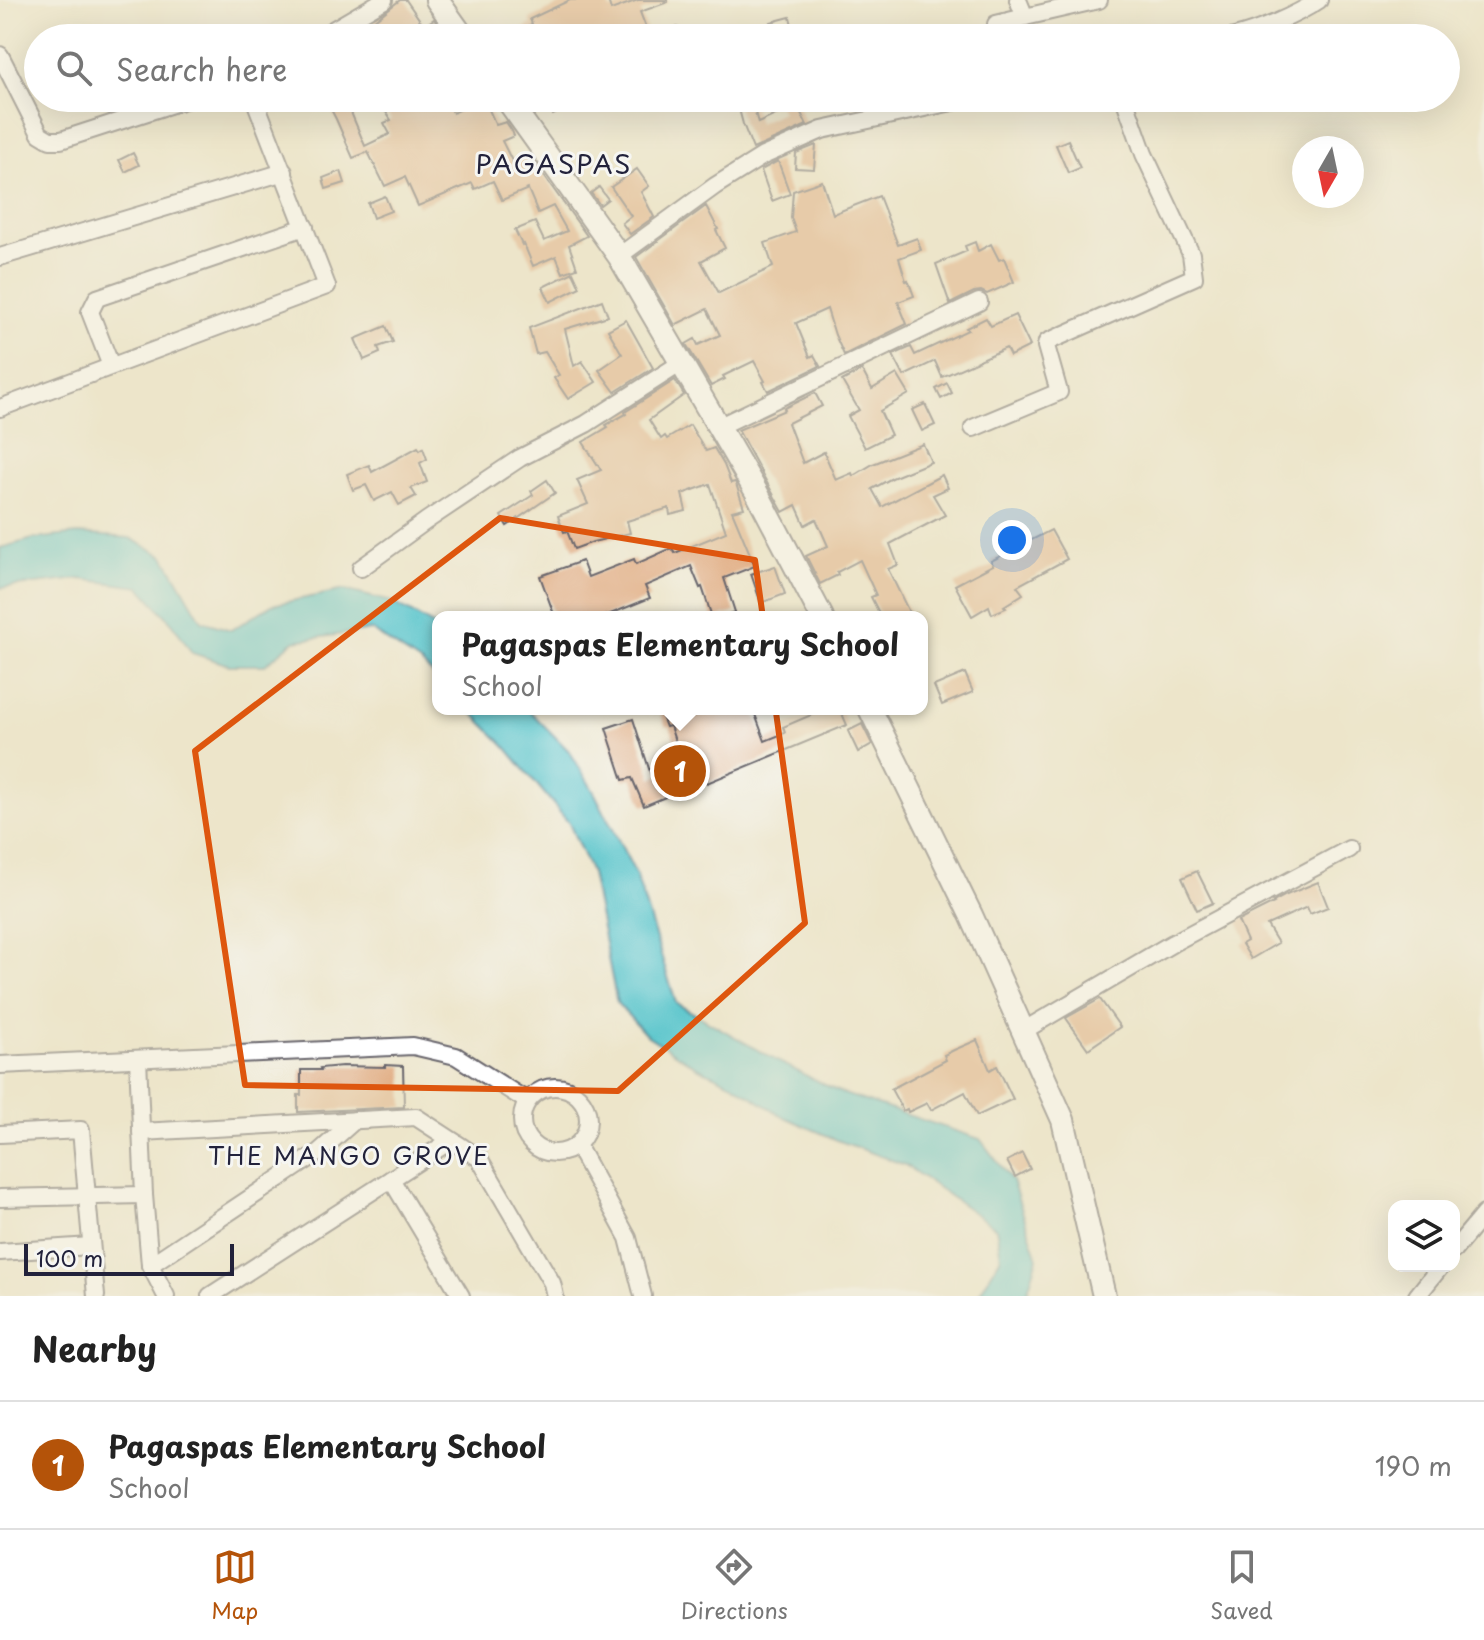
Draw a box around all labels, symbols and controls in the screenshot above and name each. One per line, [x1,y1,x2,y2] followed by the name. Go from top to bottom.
[24,24,1460,112] search box
[52,46,96,90] icon: search
[116,46,288,91] text: Search here
[1292,136,1364,208] north arrow
[475,144,633,183] district label: PAGASPAS
[992,520,1032,560] your location
[432,611,928,715] popup
[461,621,899,666] text: Pagaspas Elementary School
[461,666,543,705] text: School
[654,741,706,801] pin: 1
[208,1137,490,1173] district label: THE MANGO GROVE
[1388,1200,1460,1272] map controls
[1388,1200,1460,1272] button: layers
[24,1240,234,1276] scale bar
[36,1241,103,1274] text: 100 m
[32,1322,157,1374] text: Nearby
[108,1423,546,1468] text: Pagaspas Elementary School
[52,1446,64,1485] text: 1
[1375,1446,1452,1485] text: 190 m
[108,1468,190,1507] text: School
[211,1545,258,1626] tab: Map
[681,1545,788,1626] tab: Directions
[1210,1545,1273,1626] tab: Saved

